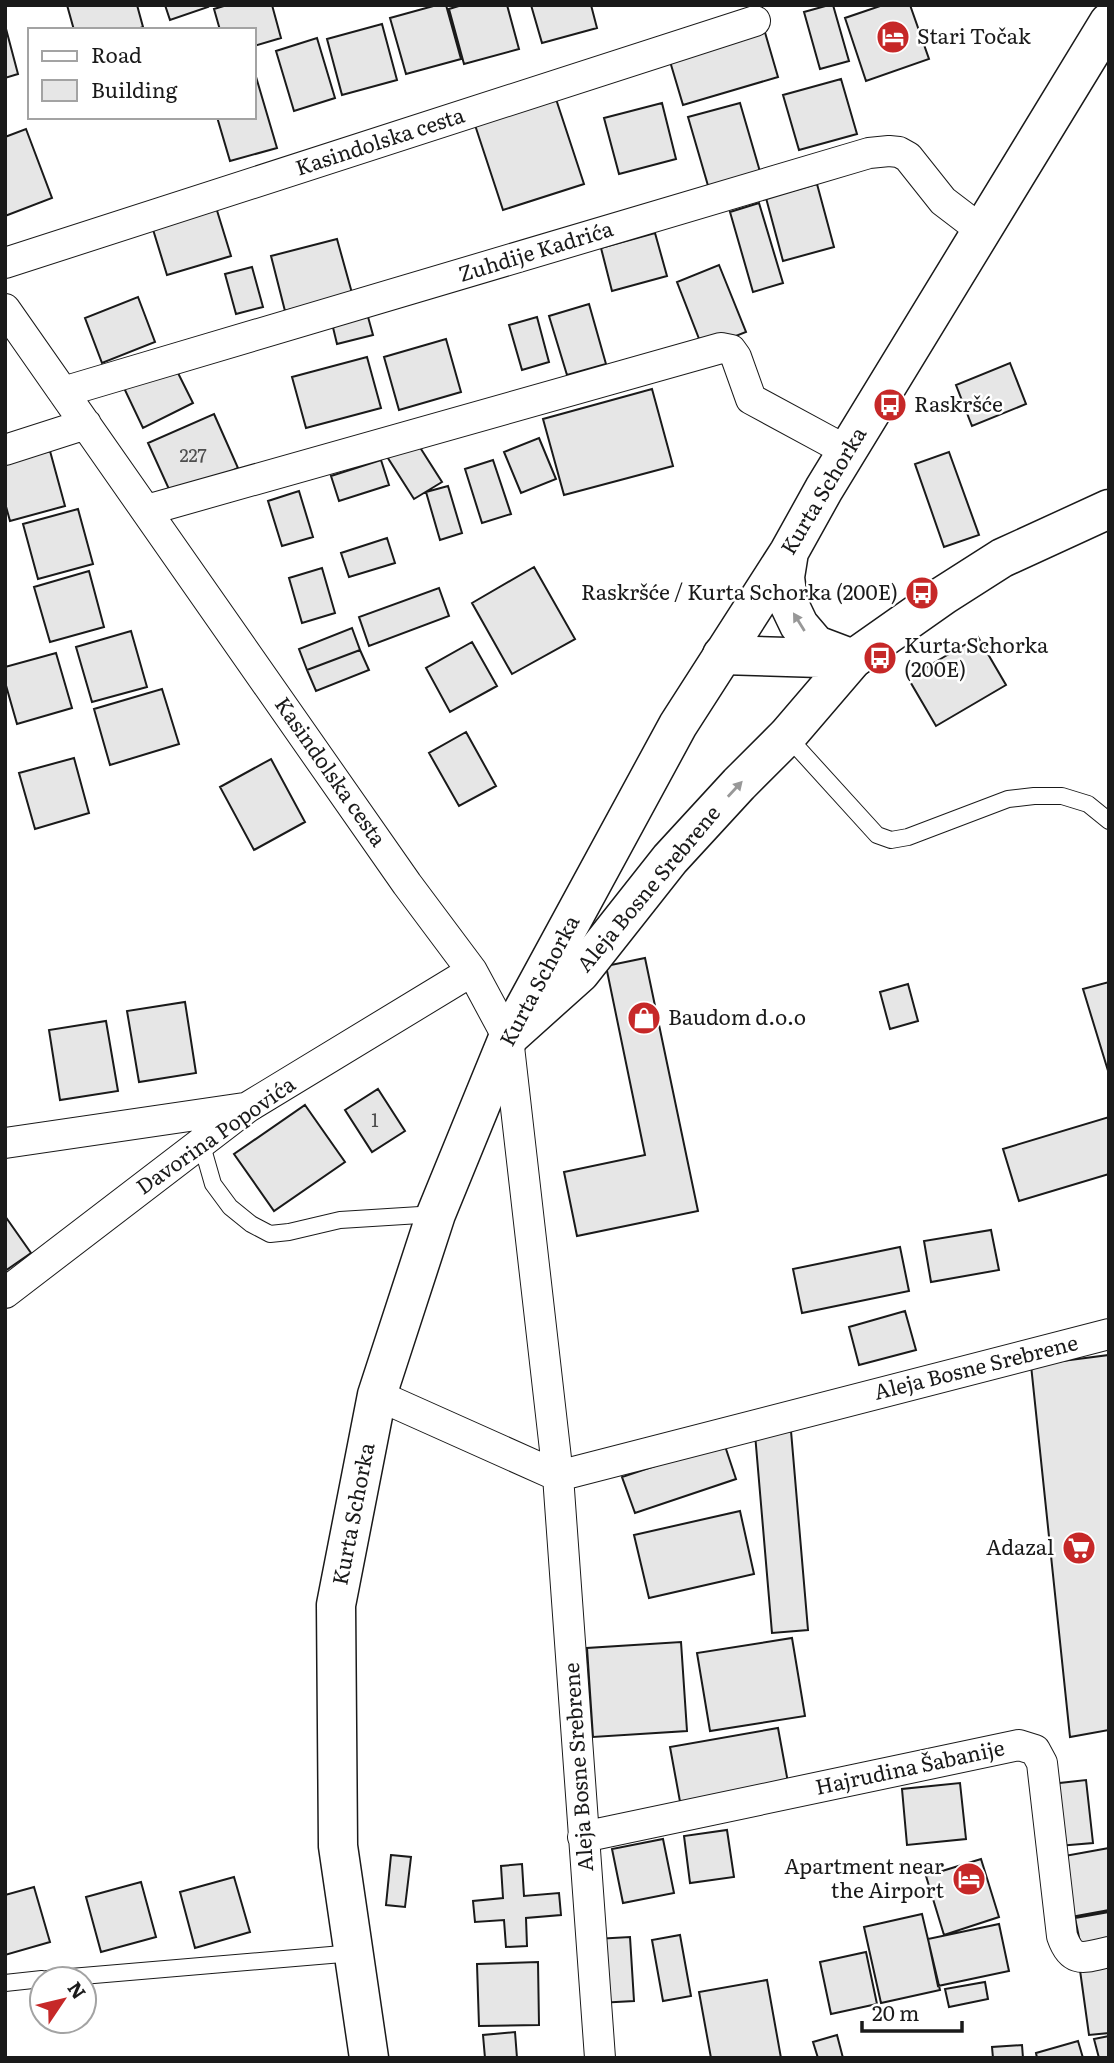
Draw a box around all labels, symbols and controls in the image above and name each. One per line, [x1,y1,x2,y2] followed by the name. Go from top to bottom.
[874,18,912,56] hotel icon: Stari Točak
[917,19,1031,50] place label: Stari Točak
[28,28,256,119] legend
[91,38,142,69] text: Road
[91,73,178,104] text: Building
[291,97,468,182] street label: Kasindolska cesta
[454,211,617,288] street label: Zuhdije Kadrića
[871,386,909,424] bus stop icon: Raskršće
[914,387,1003,418] place label: Raskršće
[771,419,873,560] street label: Kurta Schorka
[179,441,207,468] house number: 227
[903,574,941,612] bus stop icon: Raskršće / Kurta Schorka (200E)
[581,575,898,606] place label: Raskršće / Kurta Schorka (200E)
[793,612,806,632] one-way arrow
[904,628,1049,683] place label: Kurta Schorka (200E)
[861,639,899,677] bus stop icon: Kurta Schorka (200E)
[269,690,396,852] street label: Kasindolska cesta
[726,780,743,797] one-way arrow
[568,797,726,978] street label: Aleja Bosne Srebrene
[490,908,586,1051] street label: Kurta Schorka
[625,999,663,1037] shop icon: Baudom d.o.o
[668,1000,806,1031] place label: Baudom d.o.o
[129,1067,301,1201] street label: Davorina Popovića
[371,1106,379,1133] house number: 1
[870,1325,1081,1406] street label: Aleja Bosne Srebrene
[323,1439,381,1587] street label: Kurta Schorka
[1060,1529,1098,1567] supermarket icon: Adazal
[986,1530,1054,1561] place label: Adazal
[554,1662,599,1873] street label: Aleja Bosne Srebrene
[812,1730,1007,1801] street label: Hajrudina Šabanije
[784,1849,945,1904] place label: Apartment near the Airport
[950,1860,988,1898] hotel icon: Apartment near the Airport
[28,1965,98,2035] north arrow
[62,1975,94,2004] text: N
[862,1990,962,2034] scale bar
[872,1996,919,2027] text: 20 m

